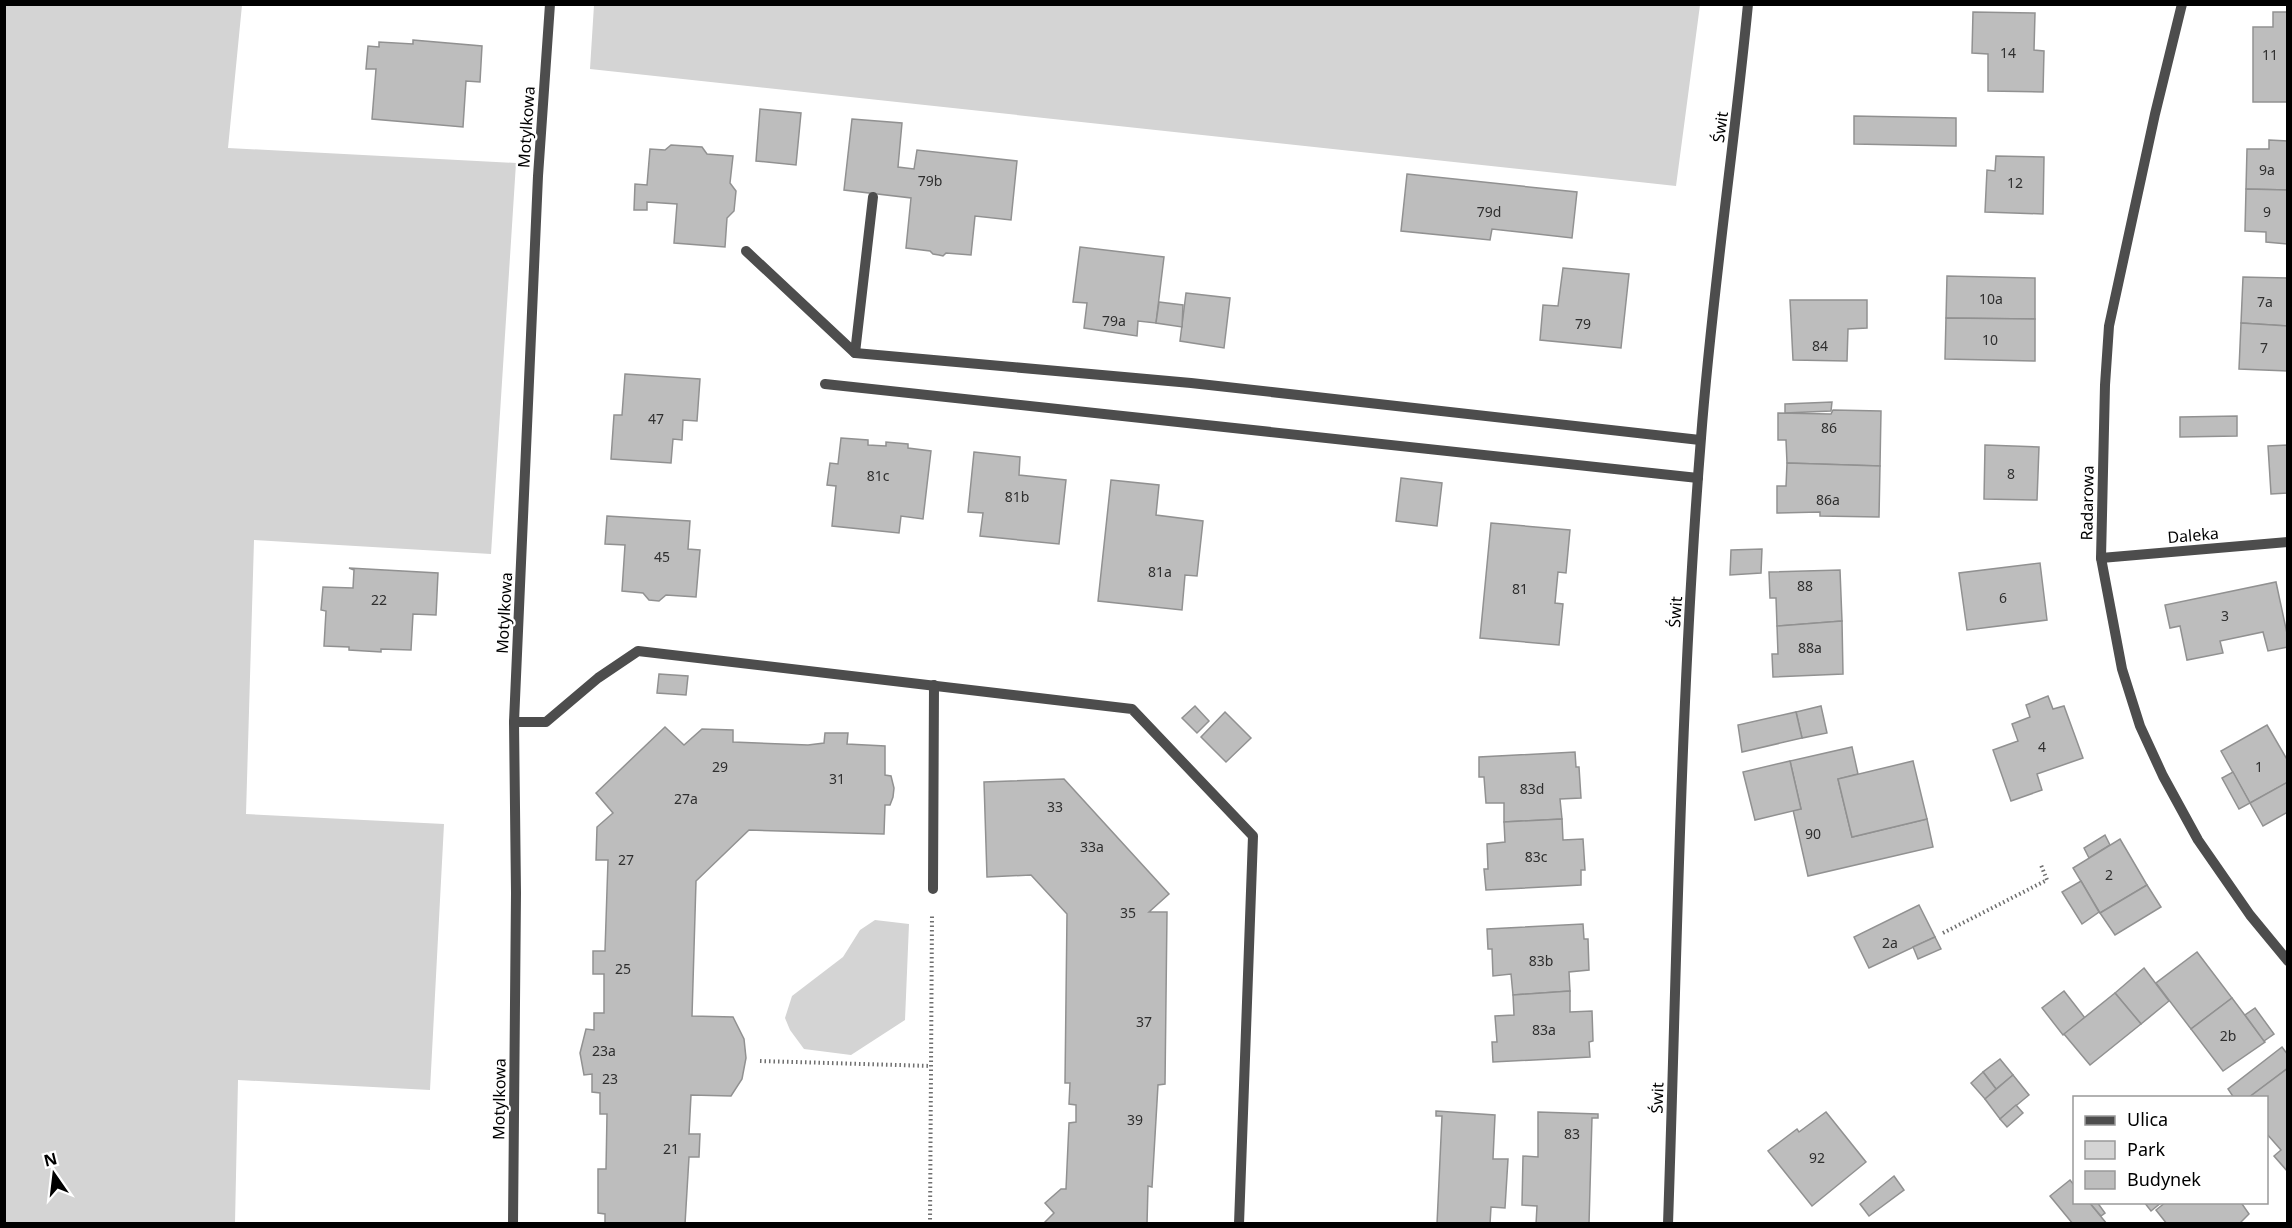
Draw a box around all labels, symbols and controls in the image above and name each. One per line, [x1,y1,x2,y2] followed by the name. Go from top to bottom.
[2000,43,2016,62] house number: 14
[2262,45,2278,64] house number: 11
[512,85,540,169] street label: Motylkowa
[1707,110,1733,144] street label: Świt
[2259,160,2275,179] house number: 9a
[918,171,942,190] house number: 79b
[2007,173,2023,192] house number: 12
[1477,202,1501,221] house number: 79d
[2263,202,2271,221] house number: 9
[1979,289,2003,308] house number: 10a
[2257,292,2273,311] house number: 7a
[1102,311,1126,330] house number: 79a
[1575,314,1591,333] house number: 79
[1982,330,1998,349] house number: 10
[1812,336,1828,355] house number: 84
[2260,338,2268,357] house number: 7
[648,409,664,428] house number: 47
[1821,418,1837,437] house number: 86
[2007,464,2015,483] house number: 8
[2075,465,2099,541] street label: Radarowa
[867,466,890,485] house number: 81c
[1005,487,1029,506] house number: 81b
[1816,490,1840,509] house number: 86a
[2166,522,2220,548] street label: Daleka
[654,547,670,566] house number: 45
[1148,562,1172,581] house number: 81a
[491,572,517,654] street label: Motylkowa
[1797,576,1813,595] house number: 88
[1512,579,1528,598] house number: 81
[1999,588,2007,607] house number: 6
[371,590,387,609] house number: 22
[1663,595,1687,628] street label: Świt
[2221,606,2229,625] house number: 3
[1798,638,1822,657] house number: 88a
[2038,737,2046,756] house number: 4
[712,757,728,776] house number: 29
[2255,757,2263,776] house number: 1
[829,769,845,788] house number: 31
[1520,779,1544,798] house number: 83d
[674,789,698,808] house number: 27a
[1047,797,1063,816] house number: 33
[1805,824,1821,843] house number: 90
[1080,837,1104,856] house number: 33a
[1525,847,1548,866] house number: 83c
[618,850,634,869] house number: 27
[2105,865,2113,884] house number: 2
[1120,903,1136,922] house number: 35
[1882,933,1898,952] house number: 2a
[1529,951,1553,970] house number: 83b
[615,959,631,978] house number: 25
[1136,1012,1152,1031] house number: 37
[1532,1020,1556,1039] house number: 83a
[2220,1026,2236,1045] house number: 2b
[592,1041,616,1060] house number: 23a
[487,1058,511,1140] street label: Motylkowa
[602,1069,618,1088] house number: 23
[1645,1082,1669,1114] street label: Świt
[2073,1096,2268,1204] legend
[2127,1107,2168,1131] text: Ulica
[1127,1110,1143,1129] house number: 39
[1564,1124,1580,1143] house number: 83
[2127,1137,2165,1161] text: Park
[663,1139,679,1158] house number: 21
[24,1144,84,1204] north arrow
[41,1147,59,1172] text: N
[1809,1148,1825,1167] house number: 92
[2127,1167,2201,1191] text: Budynek

